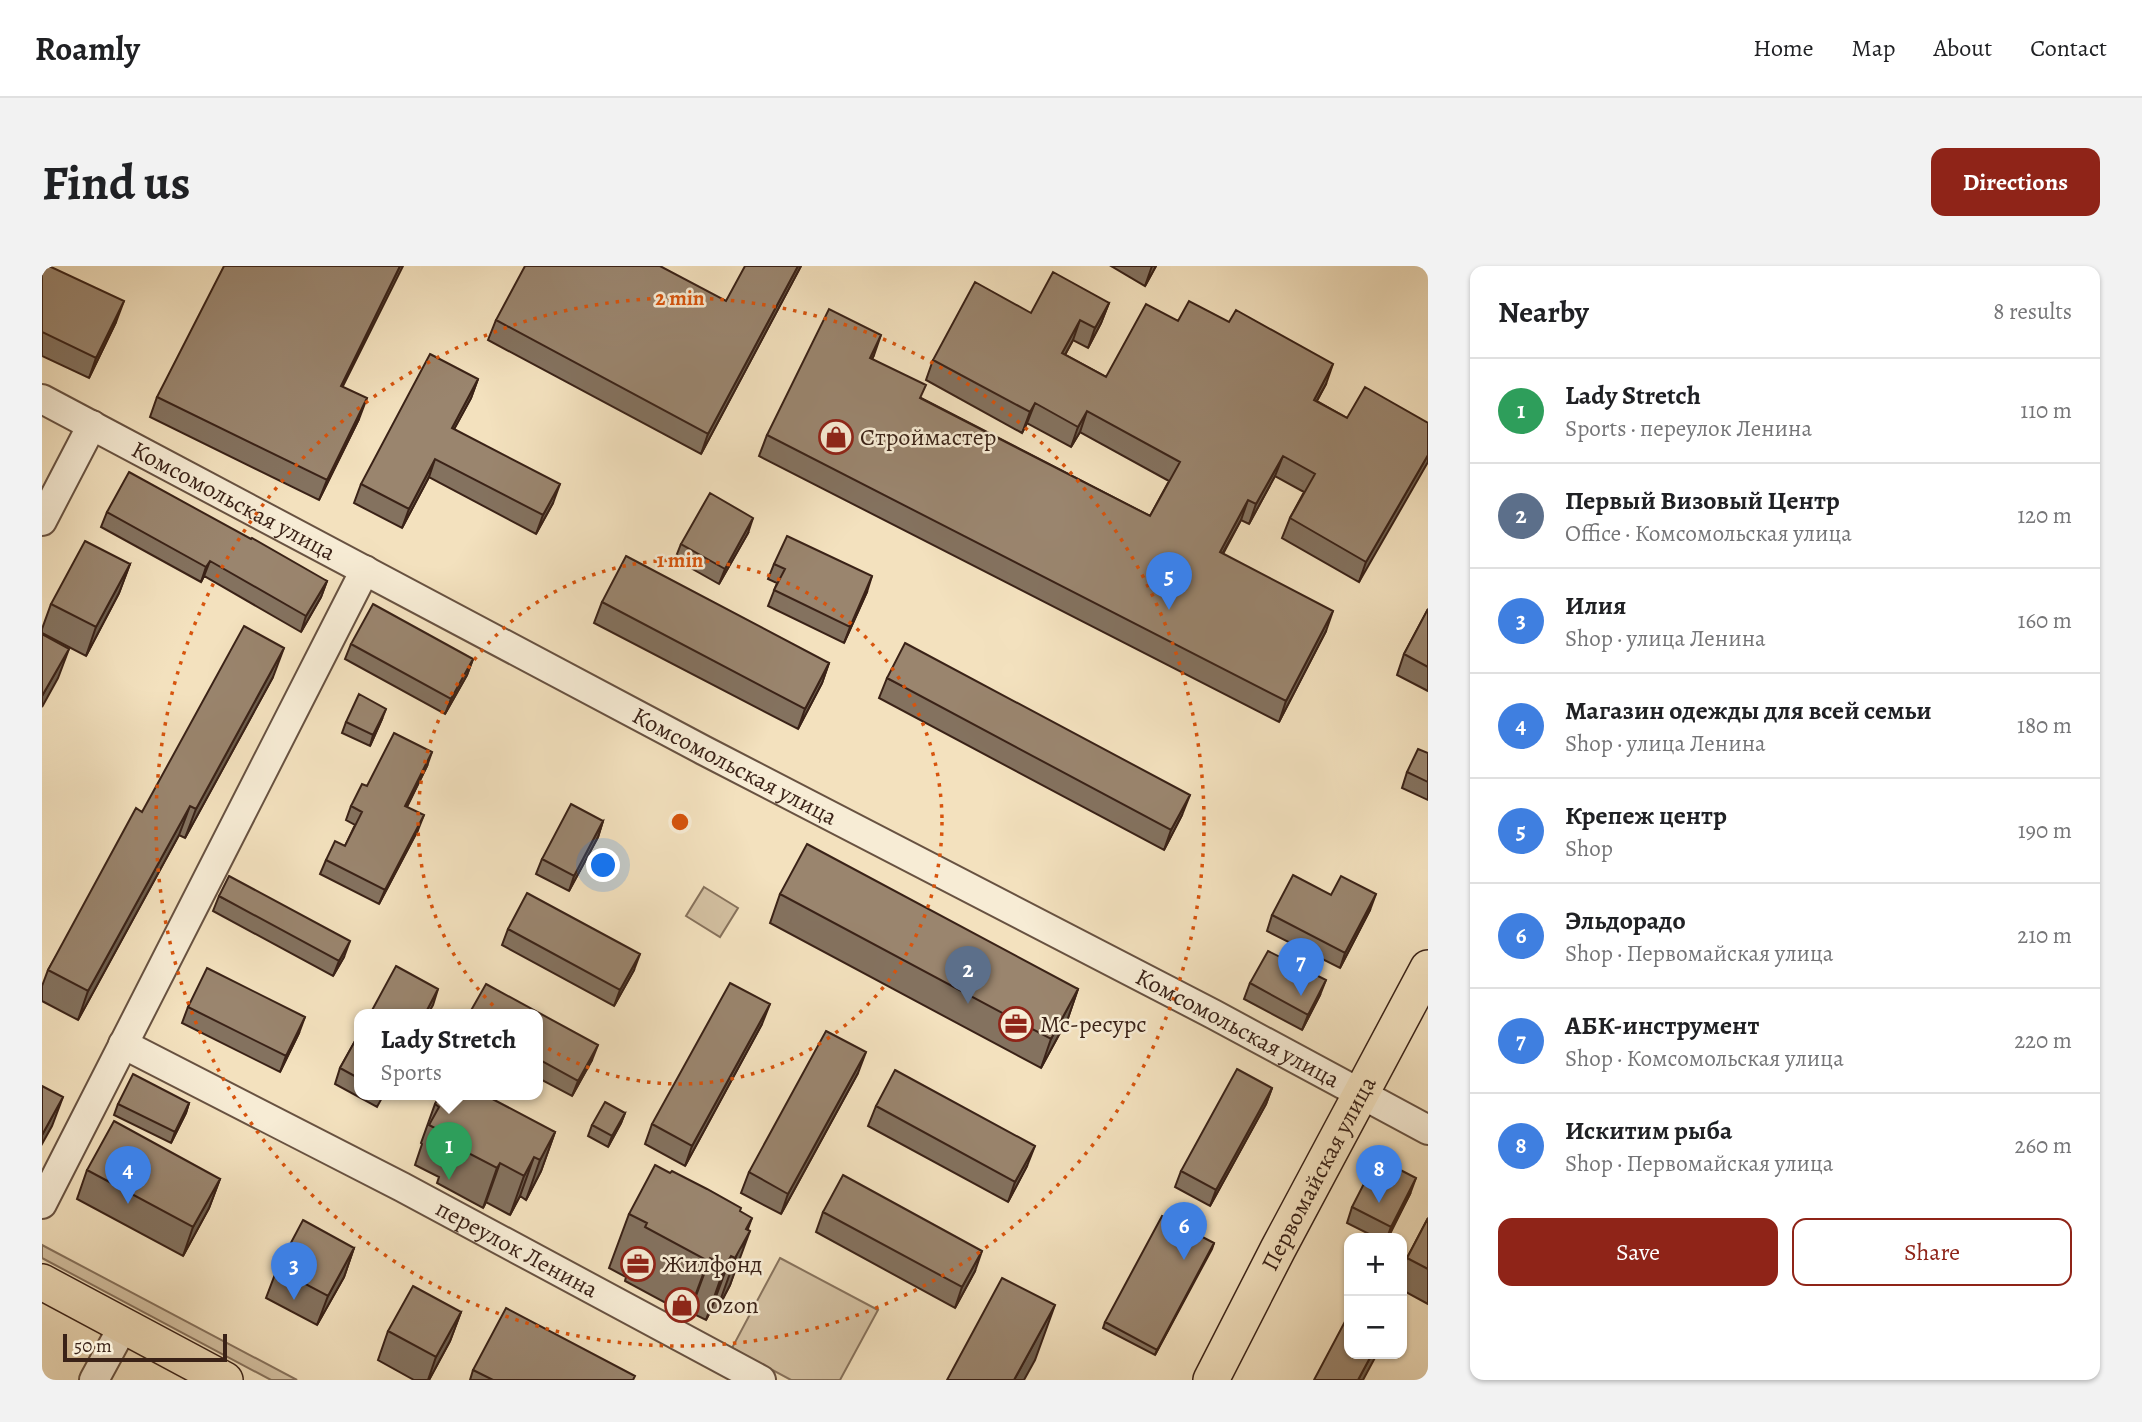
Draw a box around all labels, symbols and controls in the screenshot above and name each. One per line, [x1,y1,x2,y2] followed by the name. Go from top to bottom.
[35,26,140,71] text: Roamly
[1753,32,1814,64] text: Home
[1852,32,1896,64] text: Map
[1934,32,1992,64] text: About
[2030,32,2107,64] text: Contact
[1931,148,2100,216] button: Directions
[42,149,190,216] text: Find us
[655,284,705,312] text: 2 min
[1498,292,1589,332] text: Nearby
[1993,296,2072,327] text: 8 results
[1565,378,1701,413] text: Lady Stretch
[1517,395,1525,426] text: 1
[2020,395,2072,426] text: 110 m
[1565,413,1812,444] text: Sports · переулок Ленина
[817,418,855,456] shop icon: Строймастер
[860,421,996,453] place label: Строймастер
[126,433,341,568] street label: Комсомольская улица
[1565,483,1840,518] text: Первый Визовый Центр
[1515,500,1527,531] text: 2
[2017,500,2072,531] text: 120 m
[1565,518,1852,549] text: Office · Комсомольская улица
[657,546,704,574] text: 1 min
[1146,552,1192,610] pin: 5
[1565,588,1626,623] text: Илия
[1516,605,1526,636] text: 3
[2018,605,2072,636] text: 160 m
[1565,623,1766,654] text: Shop · улица Ленина
[1565,693,1932,728] text: Магазин одежды для всей семьи
[627,699,843,833] street label: Комсомольская улица
[1516,710,1526,741] text: 4
[2017,710,2072,741] text: 180 m
[1565,728,1766,759] text: Shop · улица Ленина
[1565,798,1727,833] text: Крепеж центр
[668,810,692,834] centre of rings
[1516,815,1526,846] text: 5
[2018,815,2072,846] text: 190 m
[1565,833,1613,864] text: Shop
[586,848,620,882] your location
[1565,903,1686,938] text: Эльдорадо
[1516,920,1526,951] text: 6
[2017,920,2072,951] text: 210 m
[1278,938,1324,996] pin: 7
[1565,938,1833,969] text: Shop · Первомайская улица
[945,946,991,1004] pin: 2
[1130,961,1345,1095] street label: Комсомольская улица
[997,1005,1035,1043] office icon: Мс-ресурс
[1040,1008,1147,1040] place label: Мс-ресурс
[1565,1008,1759,1043] text: АБК-инструмент
[354,1009,543,1100] popup
[381,1022,516,1057] text: Lady Stretch
[1516,1025,1526,1056] text: 7
[2014,1025,2072,1056] text: 220 m
[1565,1043,1844,1074] text: Shop · Комсомольская улица
[381,1057,442,1088] text: Sports
[1254,1070,1383,1276] street label: Первомайская улица
[1565,1113,1732,1148] text: Искитим рыба
[426,1122,472,1180] pin: 1
[1515,1130,1527,1161] text: 8
[2014,1130,2072,1161] text: 260 m
[1356,1145,1402,1203] pin: 8
[105,1146,151,1204] pin: 4
[1565,1148,1833,1179] text: Shop · Первомайская улица
[430,1192,604,1305] street label: переулок Ленина
[1161,1202,1207,1260] pin: 6
[1498,1218,1778,1286] button: Save
[1792,1218,2072,1286] button: Share
[1344,1233,1407,1359] map controls
[1344,1233,1407,1296] button: +
[271,1242,317,1300] pin: 3
[619,1245,657,1283] office icon: Жилфонд
[662,1248,762,1280] place label: Жилфонд
[663,1286,701,1324] shop icon: Ozon
[706,1289,759,1321] place label: Ozon
[1344,1296,1407,1359] button: −
[63,1331,228,1363] scale bar
[74,1333,112,1359] text: 50 m

